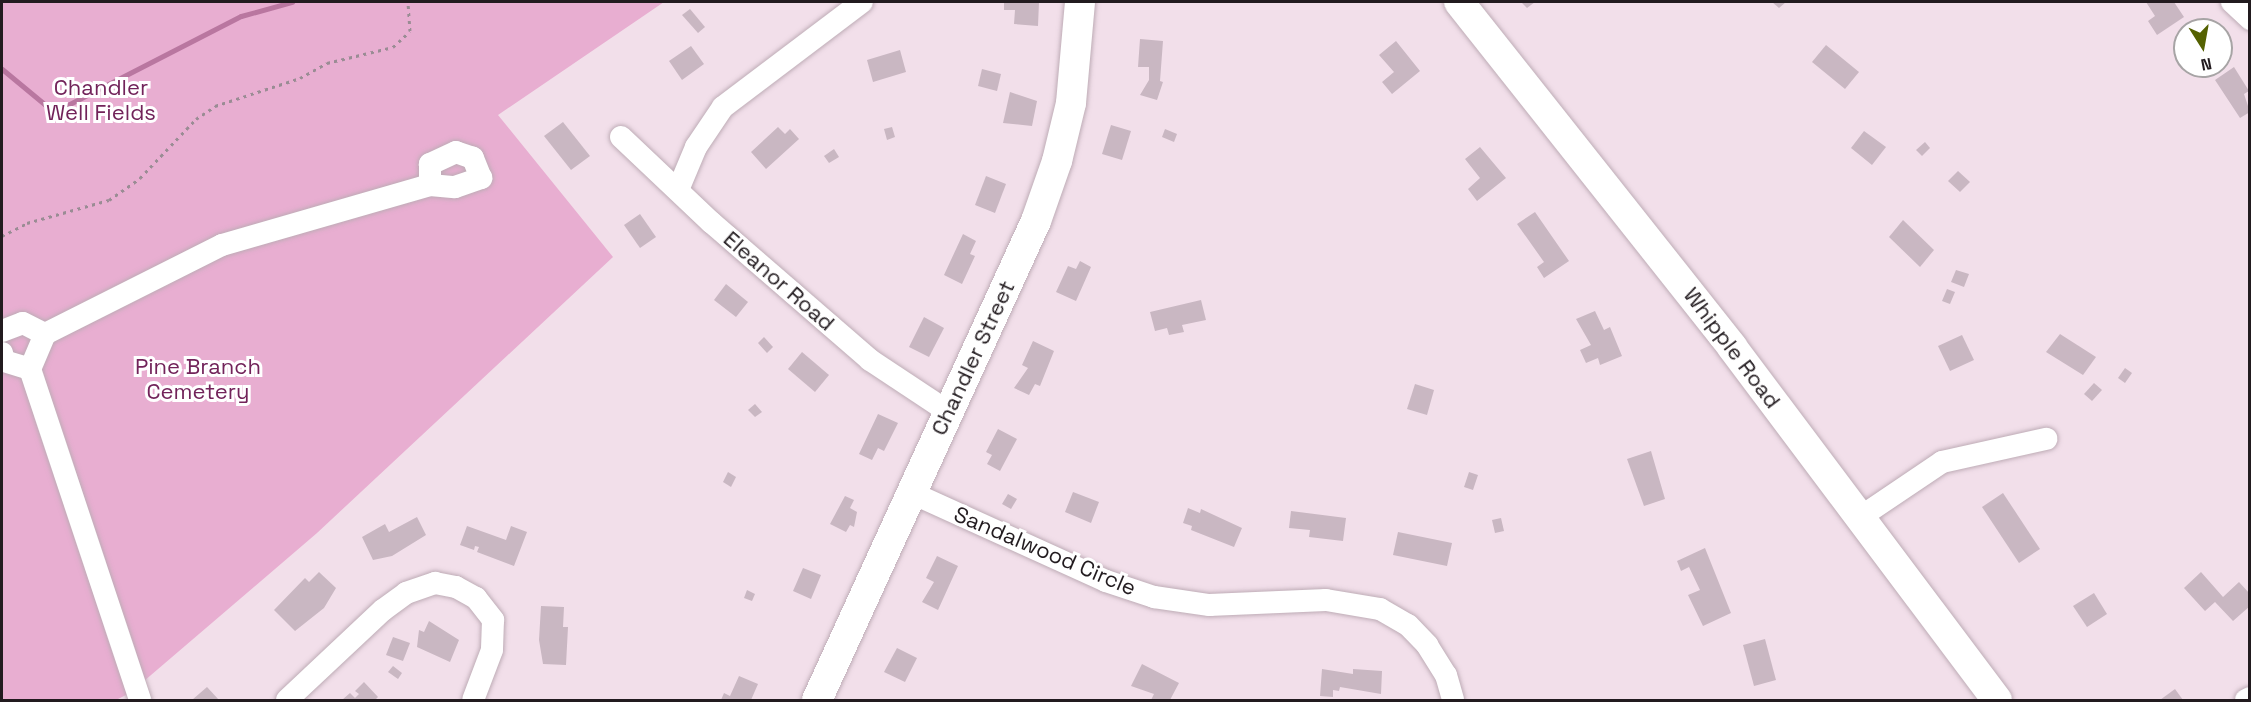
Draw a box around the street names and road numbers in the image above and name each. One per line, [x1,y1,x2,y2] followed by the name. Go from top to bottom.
[718,226,840,336] street label: Eleanor Road
[926,277,1020,439] street label: Chandler Street
[1678,282,1786,414] street label: Whipple Road
[950,501,1140,601] street label: Sandalwood Circle

